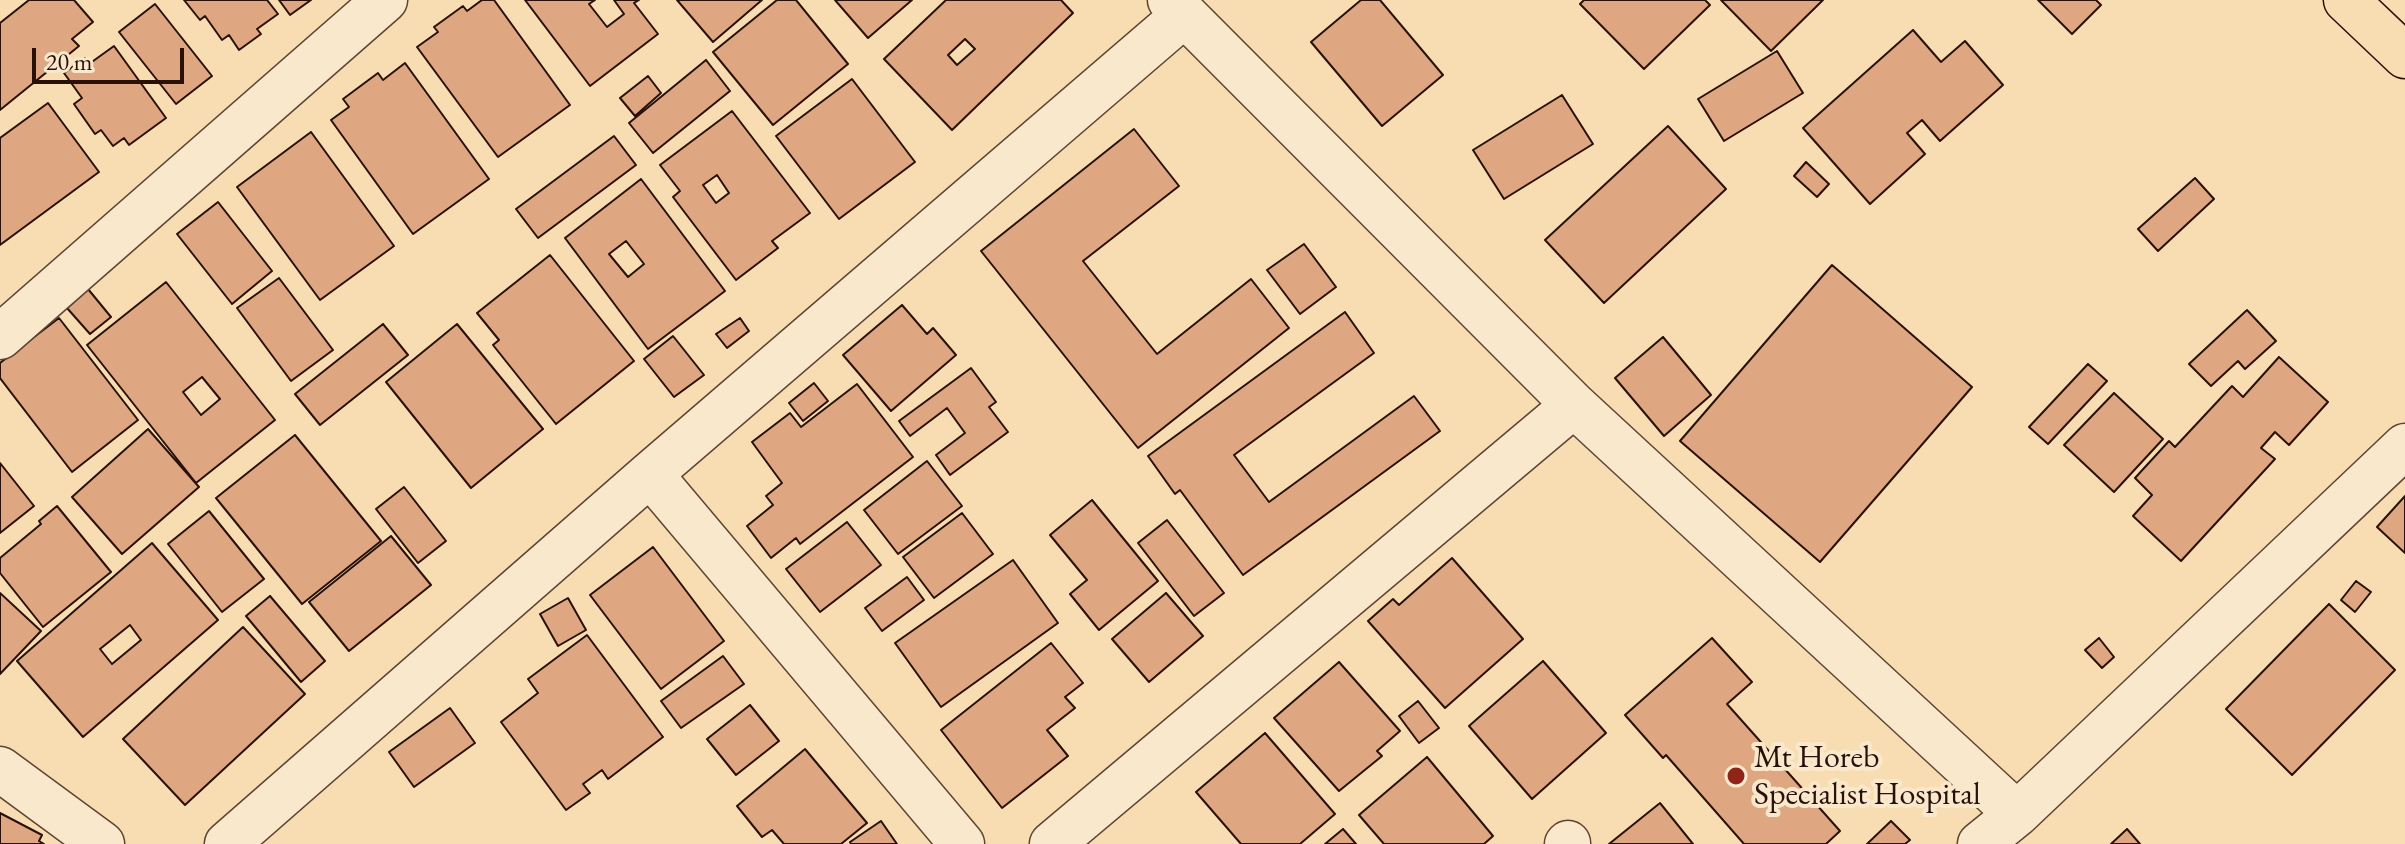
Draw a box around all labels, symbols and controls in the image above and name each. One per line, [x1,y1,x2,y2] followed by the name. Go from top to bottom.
[36,32,188,82] scale bar
[46,46,93,77] text: 20 m
[1754,739,1981,814] place label: Mt Horeb Specialist Hospital
[1725,765,1747,787] marker: Mt Horeb Specialist Hospital

